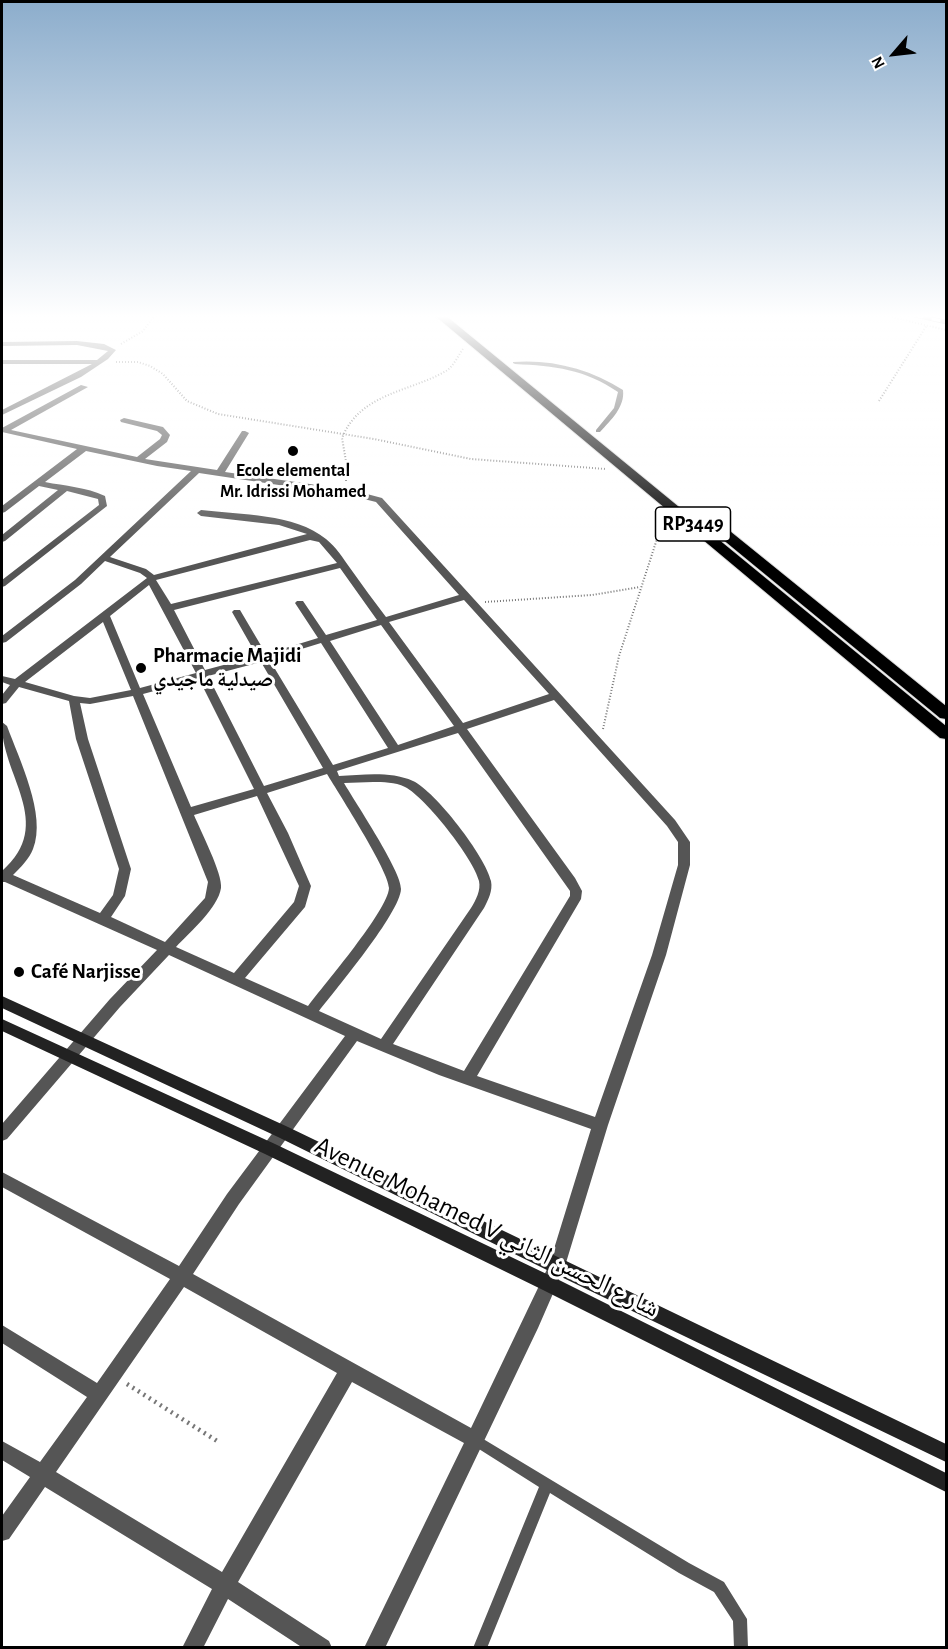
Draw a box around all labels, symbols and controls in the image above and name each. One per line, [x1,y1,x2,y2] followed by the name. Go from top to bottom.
[864,24,924,84] north arrow
[868,54,888,71] text: N
[286,444,300,458] marker: Ecole elemental Mr. Idrissi Mohamed
[220,460,366,502] place label: Ecole elemental Mr. Idrissi Mohamed
[656,507,730,541] road number: RP3449
[153,643,301,693] place label: Pharmacie Majidi صيدلية ماجيدي
[134,661,148,675] marker: Pharmacie Majidi صيدلية ماجيدي
[31,959,141,985] place label: Café Narjisse
[12,965,26,979] marker: Café Narjisse
[310,1130,664,1324] street label: Avenue Mohamed V شارع الحسن الثاني

